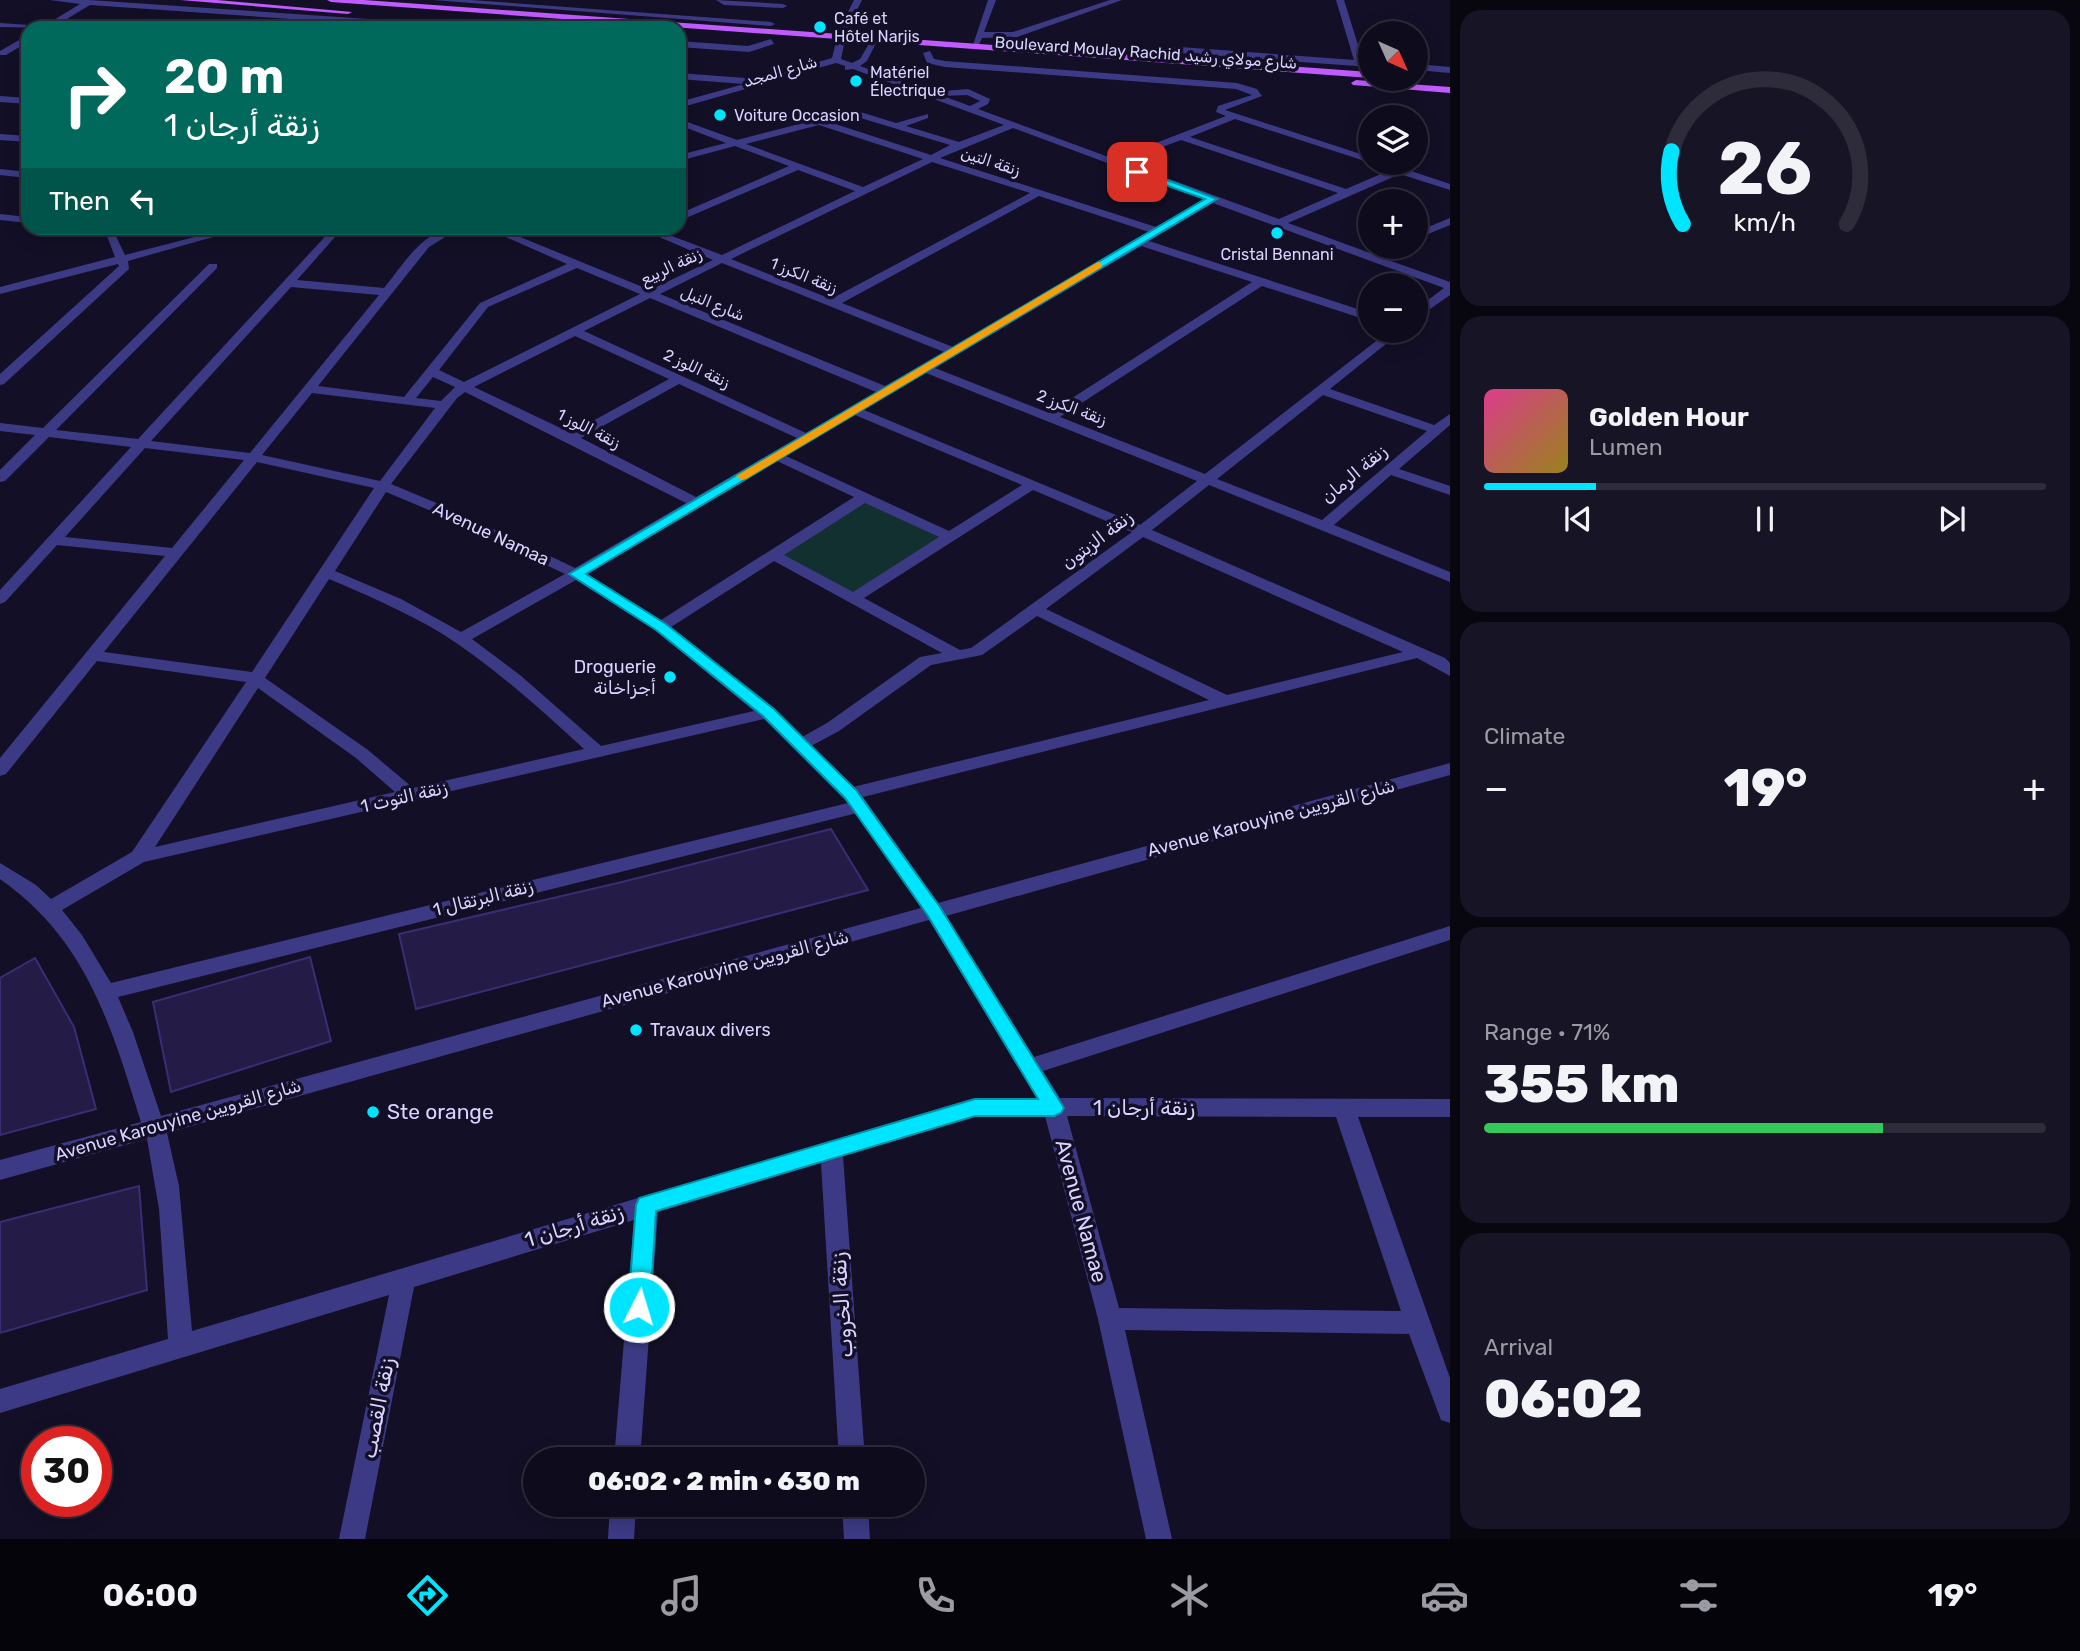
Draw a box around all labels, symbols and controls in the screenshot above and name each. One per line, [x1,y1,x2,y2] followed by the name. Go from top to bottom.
[834,9,920,46] place label: Café et Hôtel Narjis
[812,19,828,35] marker: Café et Hôtel Narjis
[1358,21,1428,91] north arrow
[1358,21,1428,343] map controls
[994,32,1298,75] street label: Boulevard Moulay Rachid شارع مولاي رشيد
[164,47,285,105] text: 20 m
[49,49,140,140] icon: right
[741,52,820,93] street label: شارع المجد
[870,63,946,100] place label: Matériel Électrique
[848,73,864,89] marker: Matériel Électrique
[1358,105,1428,175] button: layers
[164,106,320,144] text: زنقة أرجان 1
[734,106,860,125] place label: Voiture Occasion
[712,107,728,123] marker: Voiture Occasion
[1718,126,1812,212] text: 26
[1107,142,1167,202] pin
[958,143,1023,181] street label: زنقة التين
[1118,153,1156,191] icon: arrive
[124,182,162,220] icon: left
[49,186,110,217] text: Then
[1358,189,1428,259] button: +
[1734,208,1796,237] text: km/h
[1269,225,1285,241] marker: Cristal Bennani
[638,244,706,291] street label: زنقة الربيع
[1220,245,1334,264] place label: Cristal Bennani
[767,253,840,298] street label: زنقة الكرز 1
[1358,273,1428,343] button: −
[677,282,748,327] street label: شارع النبل
[660,345,733,393] street label: زنقة اللوز 2
[1034,385,1109,430] street label: زنقة الكرز 2
[1589,402,1749,433] text: Golden Hour
[553,404,624,453] street label: زنقة اللوز 1
[1589,433,1663,461] text: Lumen
[1316,440,1392,508] street label: زنقة الرمان
[429,497,553,571] street label: Avenue Namaa
[1559,500,1597,538] icon: previous
[1746,500,1784,538] icon: pause
[1933,500,1971,538] icon: next
[1057,506,1137,574] street label: زنقة الزيتون
[574,656,656,699] place label: Droguerie أجزاخانة
[662,669,678,685] marker: Droguerie أجزاخانة
[1484,722,1565,750] text: Climate
[1724,757,1807,819] text: 19°
[1484,765,1509,811] text: −
[2022,765,2046,811] text: +
[1145,774,1397,863] street label: Avenue Karouyine شارع القرويين
[359,776,450,818] street label: زنقة التوت 1
[431,875,536,921] street label: زنقة البرتقال 1
[599,925,851,1014] street label: Avenue Karouyine شارع القرويين
[1484,1018,1610,1046] text: Range · 71%
[650,1019,771,1041] place label: Travaux divers
[628,1022,644,1038] marker: Travaux divers
[1484,1053,1680,1115] text: 355 km
[52,1074,304,1167] street label: Avenue Karouyine شارع القرويين
[1093,1095,1195,1120] street label: زنقة أرجان 1
[387,1099,494,1124] place label: Ste orange
[365,1104,381,1120] marker: Ste orange
[1050,1137,1113,1285] street label: Avenue Namae
[521,1199,626,1252] street label: زنقة أرجان 1
[825,1251,859,1359] street label: زنقة الخروب
[602,1270,676,1344] position arrow
[1484,1333,1553,1361] text: Arrival
[355,1355,400,1460] street label: زنقة القصب
[1484,1368,1643,1430] text: 06:02
[21,1426,112,1517] speed limit sign: 30
[588,1466,860,1497] text: 06:02 · 2 min · 630 m
[403,1571,452,1620] icon: directions
[657,1571,706,1620] icon: music
[911,1571,960,1620] icon: phone
[1165,1571,1214,1620] icon: climate
[1420,1571,1469,1620] icon: car
[1674,1571,1723,1620] icon: filters
[103,1576,198,1614] text: 06:00
[1928,1576,1977,1614] text: 19°

